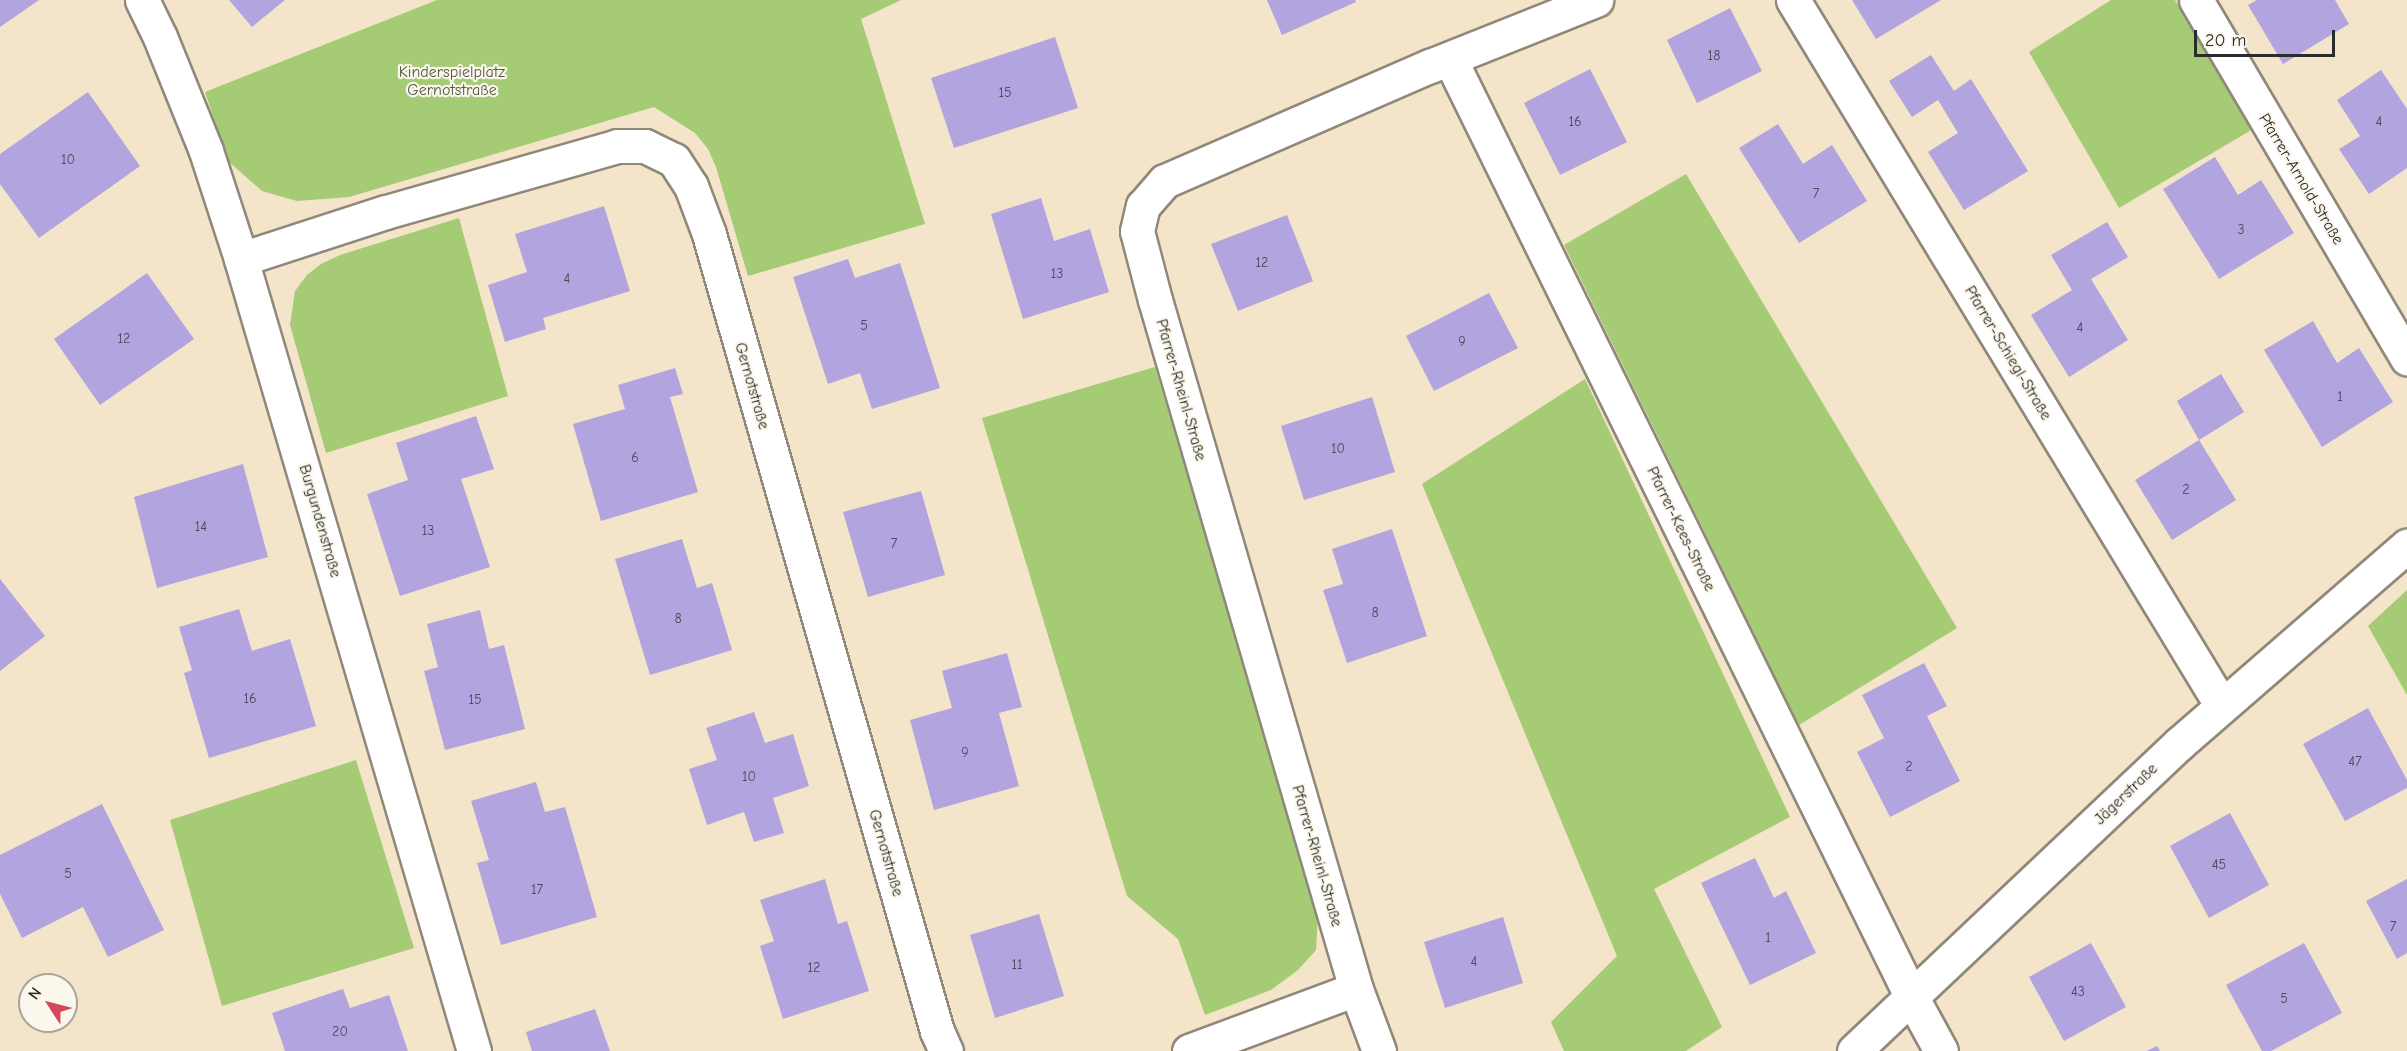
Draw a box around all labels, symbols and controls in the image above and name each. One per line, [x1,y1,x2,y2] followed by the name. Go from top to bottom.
[2197,18,2338,56] scale bar
[2205,30,2246,51] text: 20 m
[1708,48,1720,64] house number: 18
[399,62,505,100] park label: Kinderspielplatz Gernotstraße
[998,85,1012,101] house number: 15
[2254,110,2348,248] street label: Pfarrer-Arnold-Straße
[1568,114,1582,130] house number: 16
[2376,114,2382,130] house number: 4
[61,152,75,168] house number: 10
[1813,186,1819,202] house number: 7
[2237,222,2245,238] house number: 3
[1256,255,1268,271] house number: 12
[1051,266,1063,282] house number: 13
[564,271,570,287] house number: 4
[1960,282,2056,424] street label: Pfarrer-Schiegl-Straße
[1152,317,1210,463] street label: Pfarrer-Rheinl-Straße
[860,318,868,334] house number: 5
[2077,320,2083,336] house number: 4
[118,331,130,347] house number: 12
[1458,334,1466,350] house number: 9
[730,340,774,432] street label: Gernotstraße
[2337,389,2343,405] house number: 1
[1331,441,1345,457] house number: 10
[631,450,639,466] house number: 6
[295,462,345,580] street label: Burgundenstraße
[1643,464,1719,594] street label: Pfarrer-Kees-Straße
[2182,482,2190,498] house number: 2
[195,519,207,535] house number: 14
[422,523,434,539] house number: 13
[891,536,897,552] house number: 7
[1371,605,1379,621] house number: 8
[674,611,682,627] house number: 8
[243,691,257,707] house number: 16
[468,692,482,708] house number: 15
[961,745,969,761] house number: 9
[2348,754,2362,770] house number: 47
[1905,759,1913,775] house number: 2
[2090,759,2162,829] street label: Jägerstraße
[742,769,756,785] house number: 10
[1288,783,1346,929] street label: Pfarrer-Rheinl-Straße
[864,807,908,899] street label: Gernotstraße
[2212,857,2226,873] house number: 45
[64,866,72,882] house number: 5
[531,882,543,898] house number: 17
[2390,919,2396,935] house number: 7
[1765,930,1771,946] house number: 1
[1471,954,1477,970] house number: 4
[1011,957,1023,973] house number: 11
[808,960,820,976] house number: 12
[18,973,78,1033] north arrow
[25,984,45,1003] text: N
[2071,984,2085,1000] house number: 43
[2280,991,2288,1007] house number: 5
[332,1024,348,1040] house number: 20

